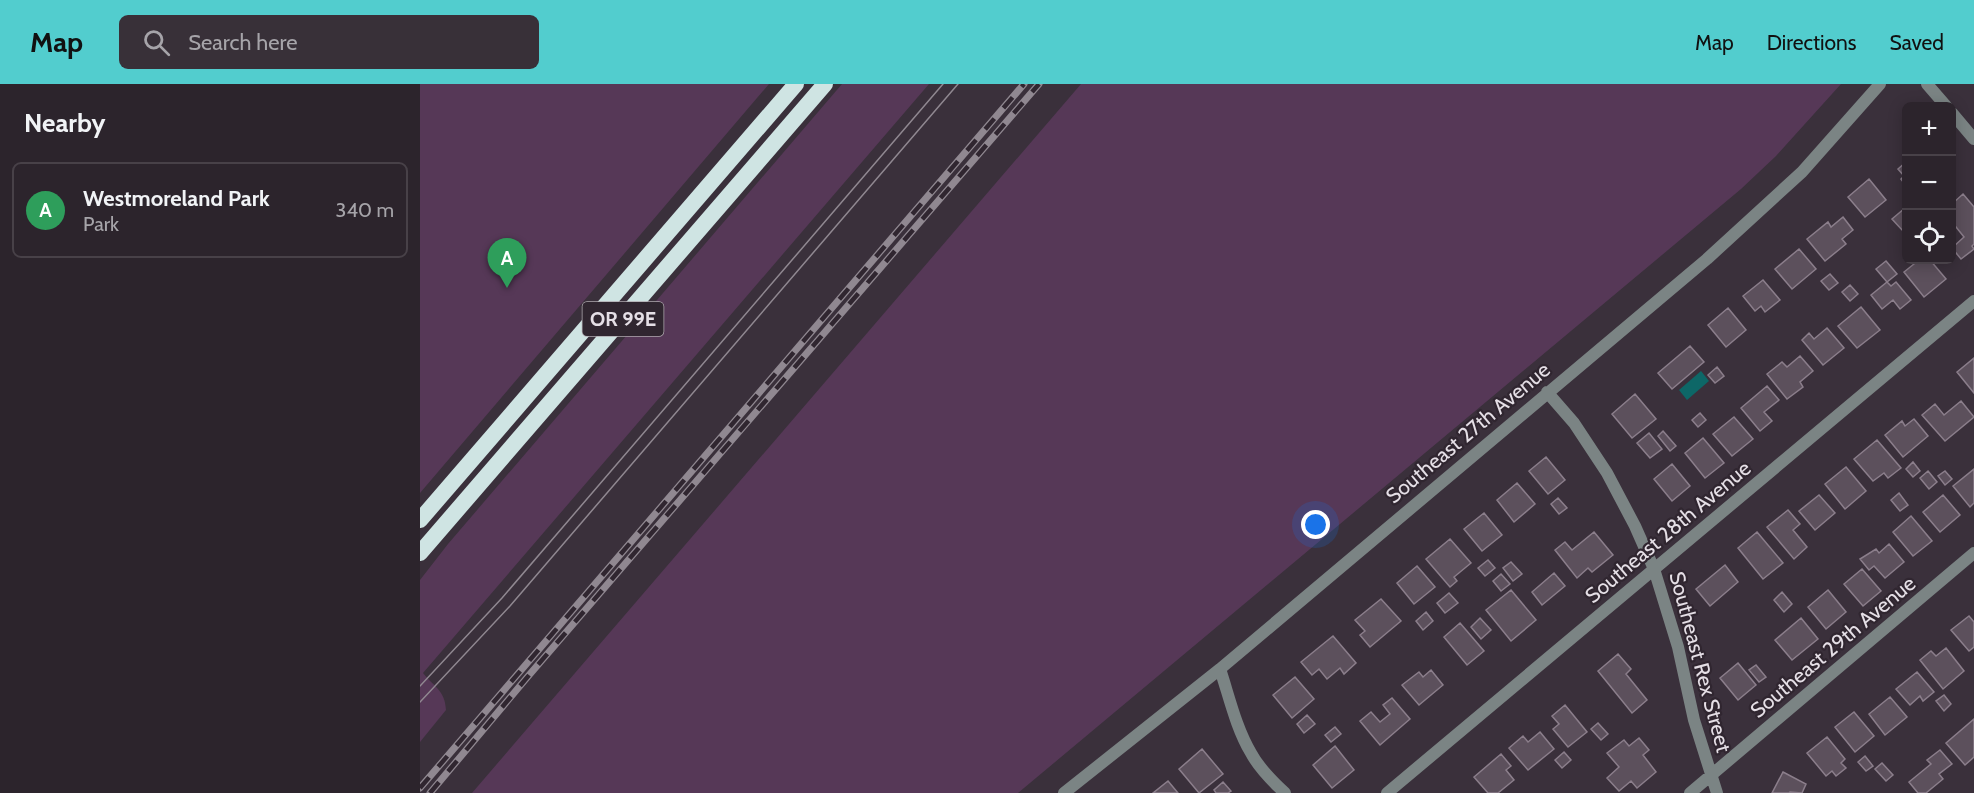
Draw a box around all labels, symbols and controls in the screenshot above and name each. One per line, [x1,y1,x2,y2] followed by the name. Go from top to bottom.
[119,15,539,69] search box
[30,25,83,59] text: Map
[140,26,173,59] icon: search
[188,29,297,56] text: Search here
[1695,30,1734,55] text: Map
[1767,30,1856,55] text: Directions
[1889,30,1944,55] text: Saved
[1902,102,1956,264] map controls
[1902,102,1956,156] button: +
[24,107,105,139] text: Nearby
[1902,156,1956,210] button: −
[83,185,270,212] text: Westmoreland Park
[39,198,52,222] text: A
[336,198,394,222] text: 340 m
[1902,210,1956,264] button: locate
[83,212,119,236] text: Park
[488,238,526,288] pin: A
[582,302,664,336] road number: OR 99E
[1381,357,1555,508] street label: Southeast 27th Avenue
[1580,455,1756,608] street label: Southeast 28th Avenue
[1301,510,1330,539] your location
[1664,569,1737,755] street label: Southeast Rex Street
[1745,570,1920,723] street label: Southeast 29th Avenue

